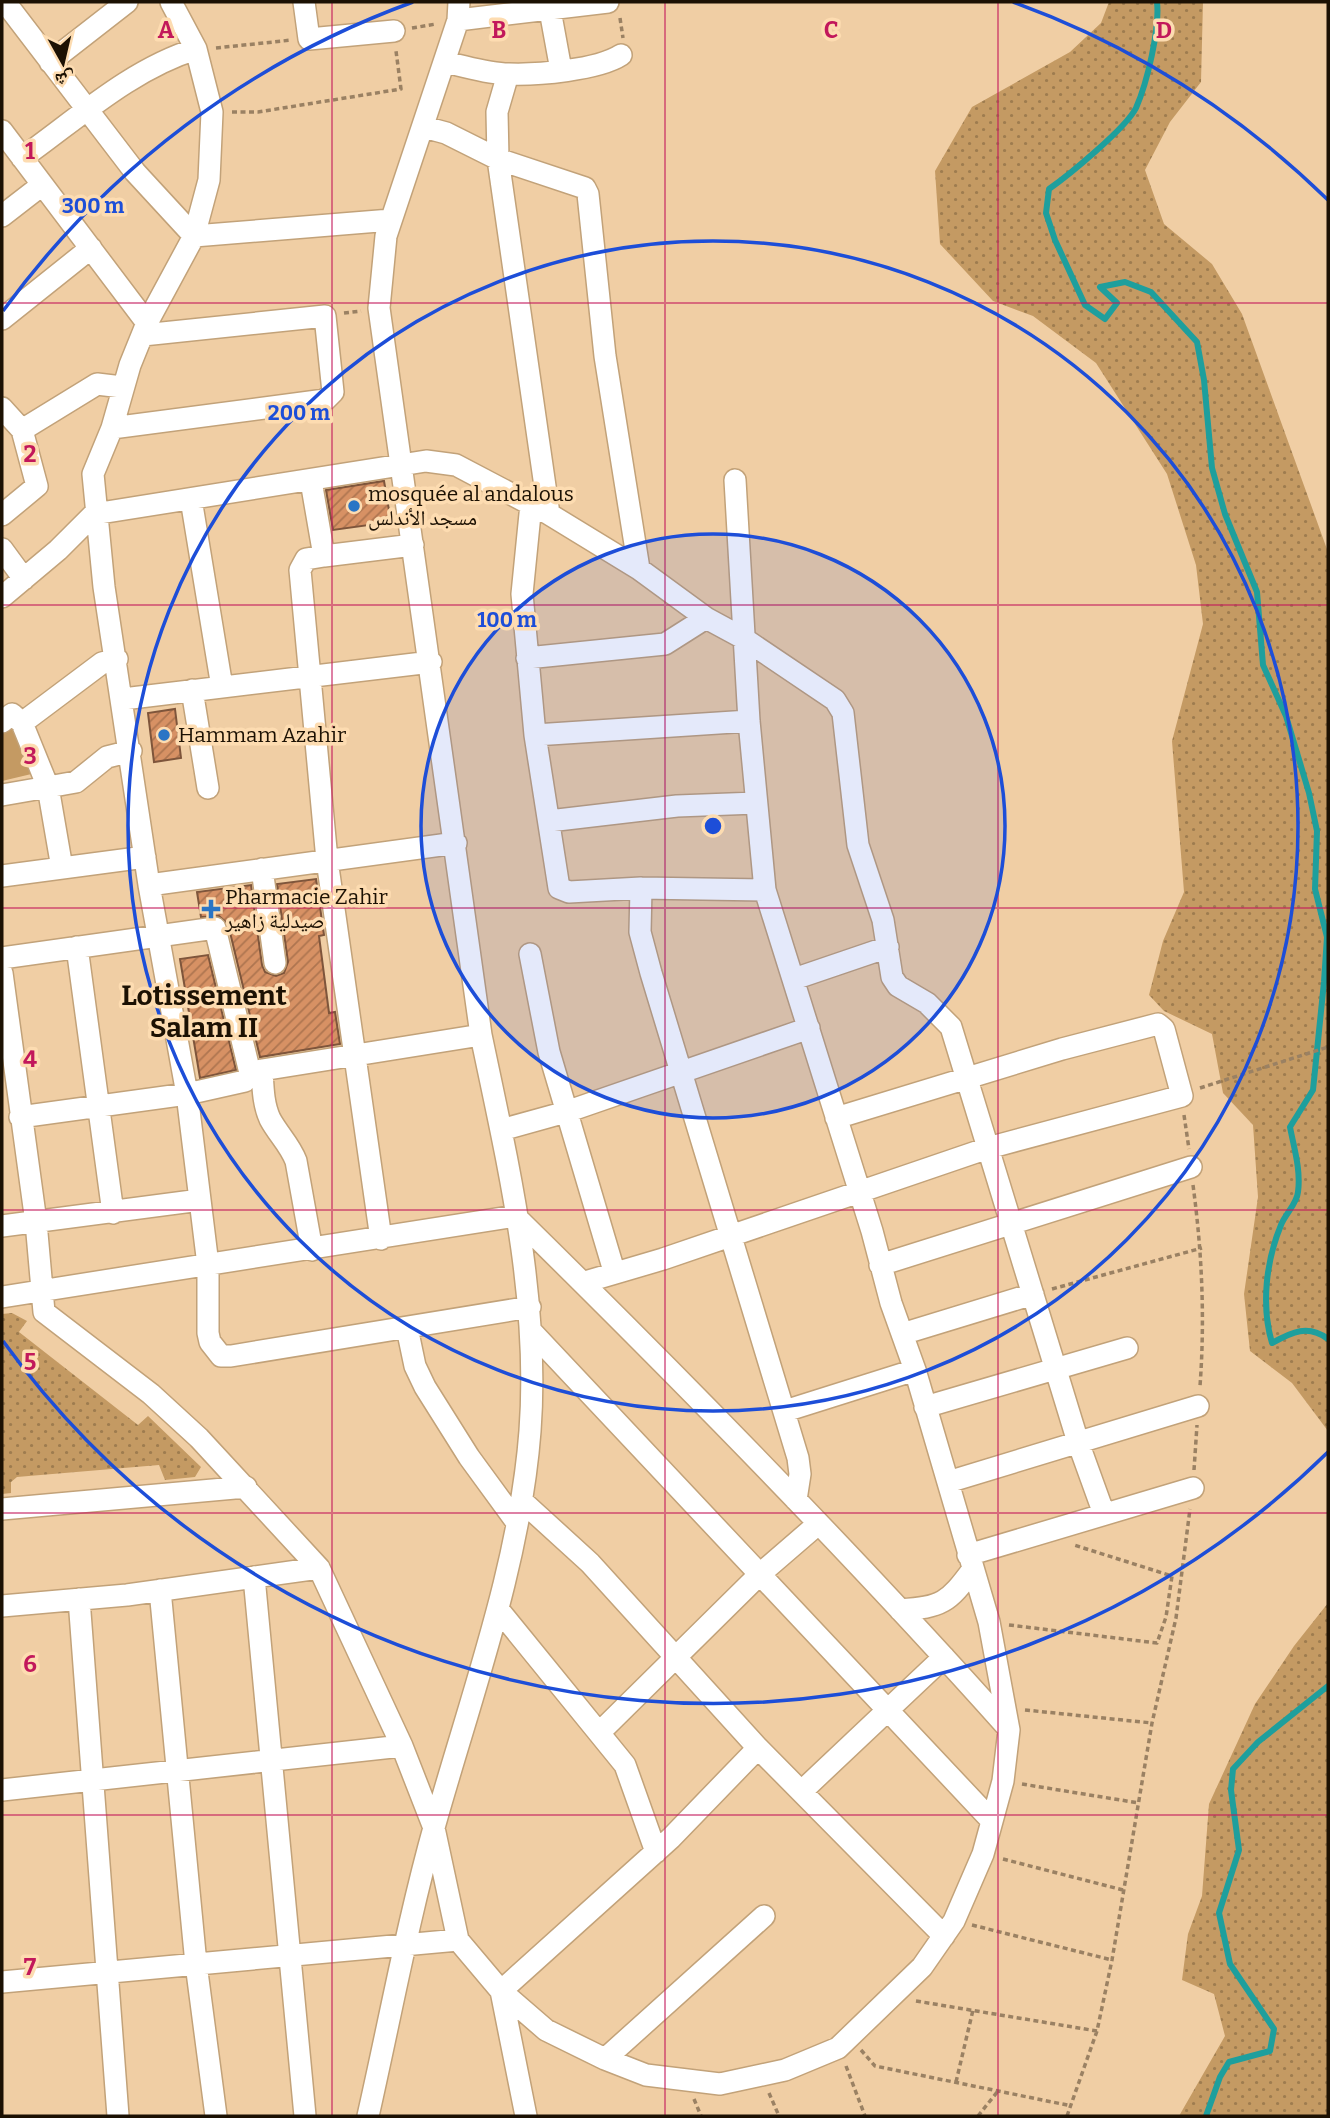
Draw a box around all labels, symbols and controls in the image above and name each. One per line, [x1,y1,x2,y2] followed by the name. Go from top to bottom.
[158,16,175,44] text: A
[492,16,506,44] text: B
[824,16,838,44] text: C
[1156,16,1172,44] text: D
[28,28,98,98] north arrow
[54,67,77,92] text: ش
[25,137,35,165] text: 1
[62,193,124,219] text: 300 m
[268,400,330,426] text: 200 m
[24,440,37,468] text: 2
[368,481,574,531] place label: mosquée al andalous مسجد الأندلس
[346,498,362,514] marker: mosquée al andalous مسجد الأندلس
[477,607,537,633] text: 100 m
[178,722,346,748] place label: Hammam Azahir
[156,727,172,743] marker: Hammam Azahir
[23,742,37,770] text: 3
[701,814,725,838] centre of rings
[224,884,388,934] place label: Pharmacie Zahir صيدلية زاهير
[203,901,219,917] marker: Pharmacie Zahir صيدلية زاهير
[121,979,287,1044] district label: Lotissement Salam II
[23,1045,37,1073] text: 4
[24,1348,36,1376] text: 5
[23,1650,37,1678] text: 6
[24,1953,37,1981] text: 7

